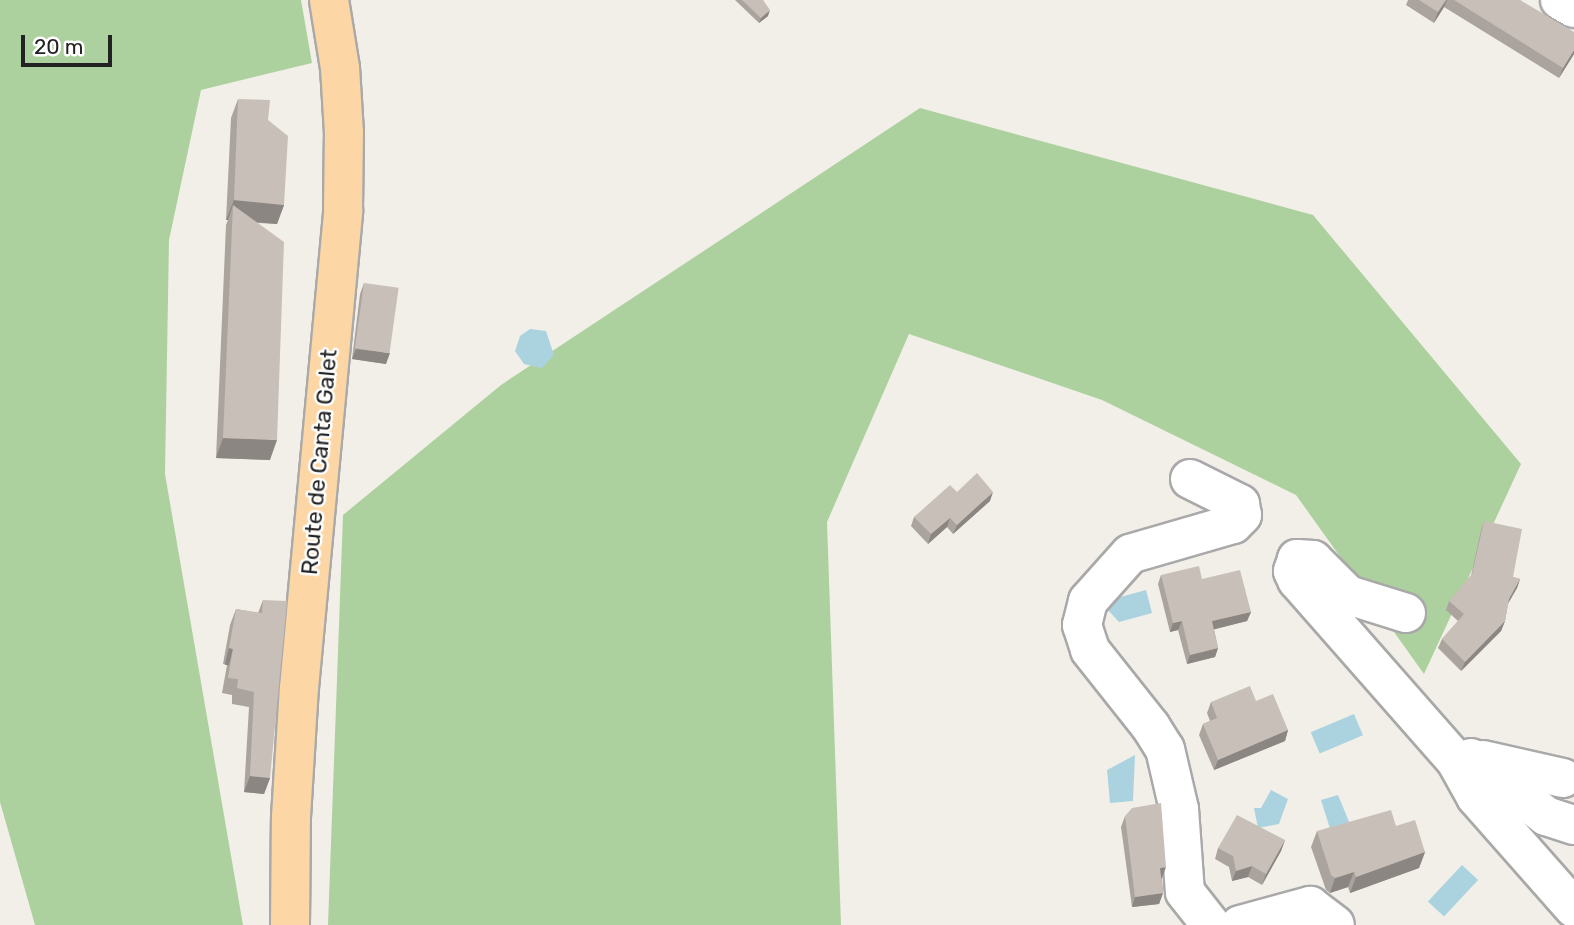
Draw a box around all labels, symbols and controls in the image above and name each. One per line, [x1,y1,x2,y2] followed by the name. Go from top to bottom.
[24,21,116,65] scale bar
[34,34,83,59] text: 20 m
[295,348,343,576] street label: Route de Canta Galet

